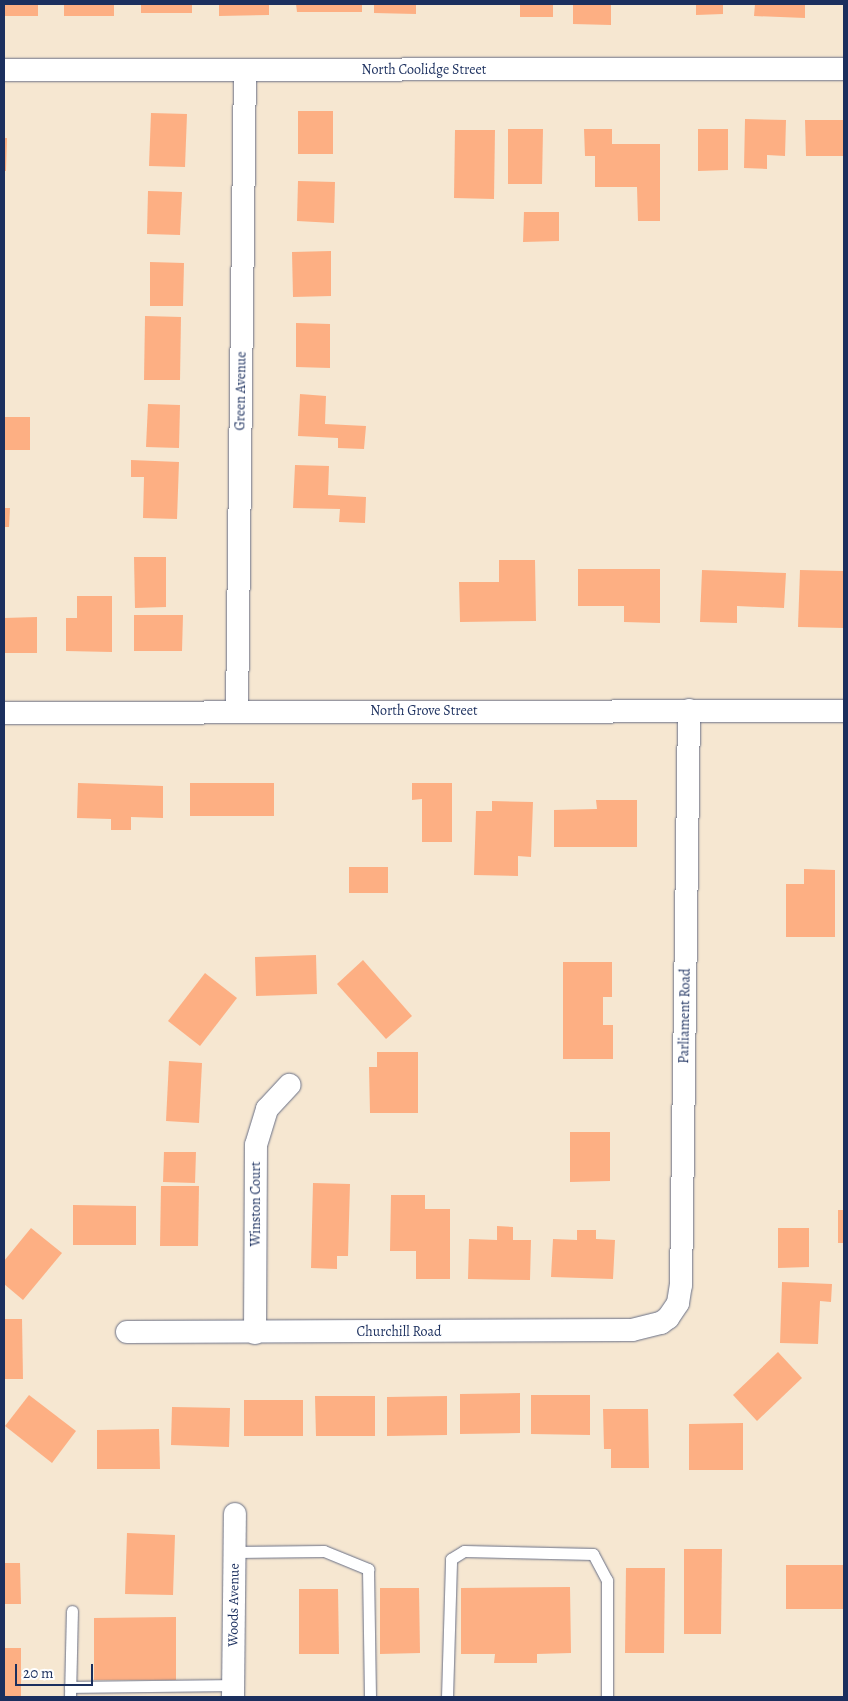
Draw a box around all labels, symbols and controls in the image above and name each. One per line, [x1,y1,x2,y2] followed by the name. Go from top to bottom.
[362,62,486,78] street label: North Coolidge Street
[232,351,250,431] street label: Green Avenue
[370,703,478,719] street label: North Grove Street
[676,968,694,1064] street label: Parliament Road
[248,1162,264,1246] street label: Winston Court
[356,1324,442,1340] street label: Churchill Road
[225,1563,243,1647] street label: Woods Avenue
[18,1654,95,1686] scale bar
[23,1663,54,1683] text: 20 m

